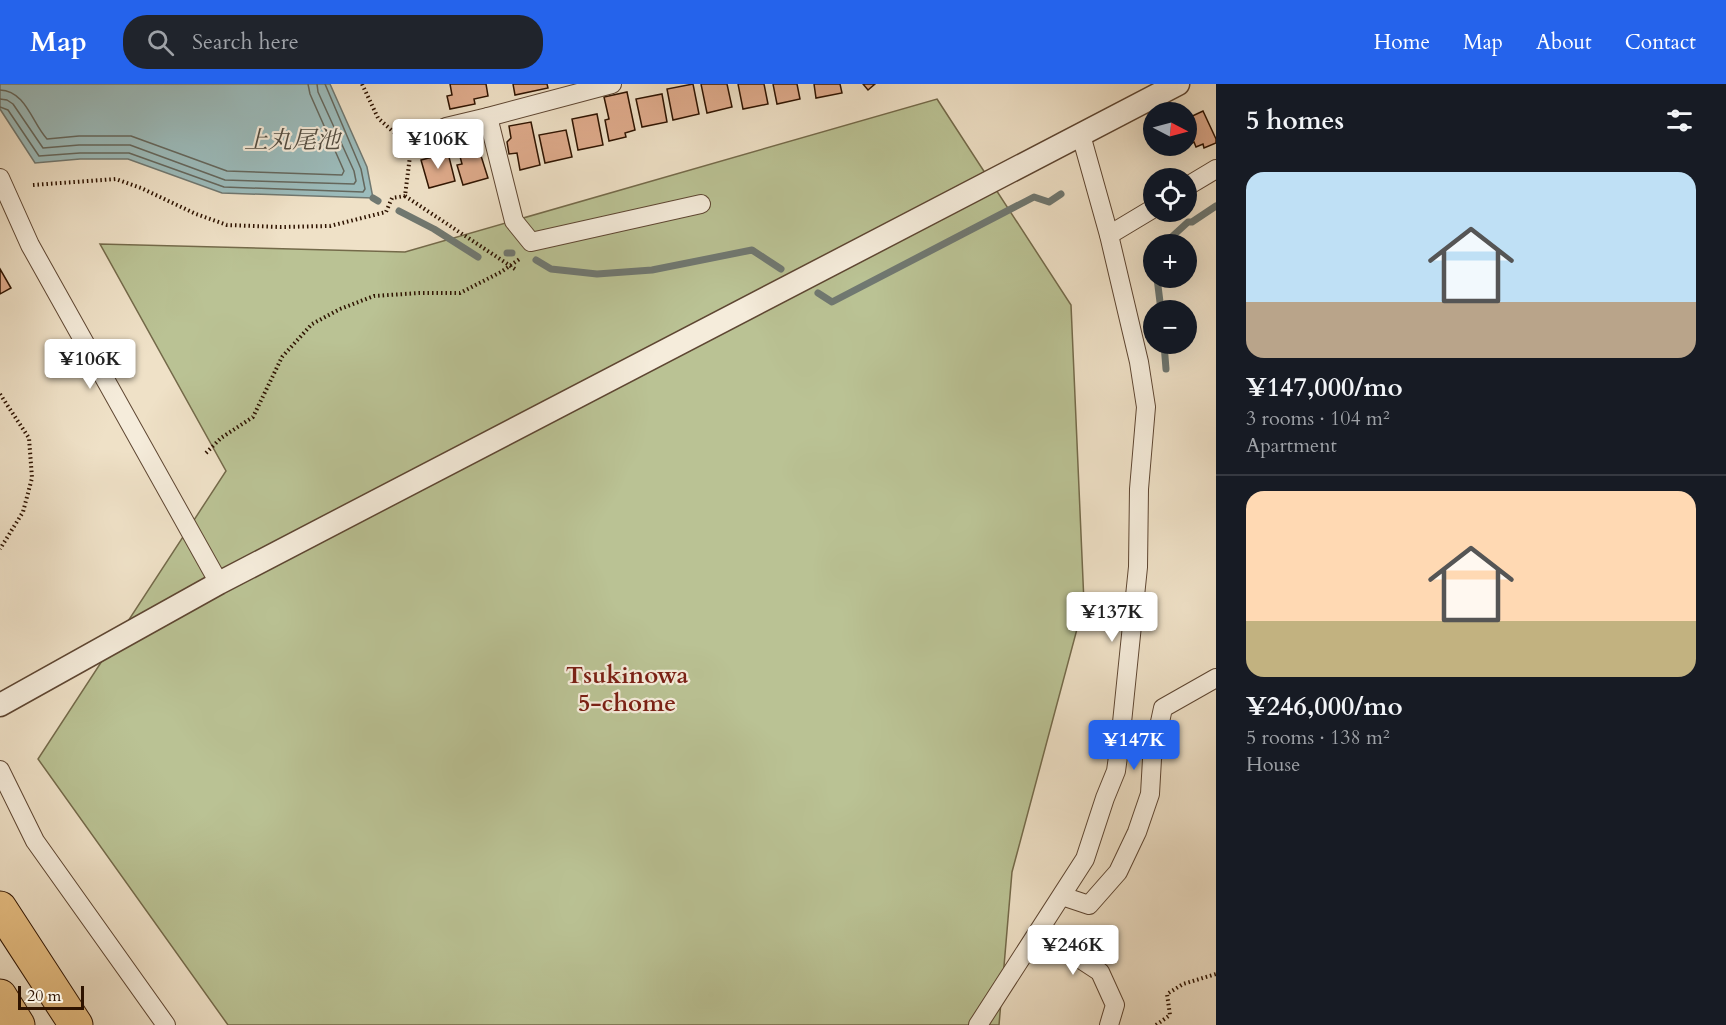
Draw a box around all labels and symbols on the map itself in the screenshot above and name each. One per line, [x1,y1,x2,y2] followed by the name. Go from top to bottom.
[1143,102,1197,156] north arrow
[396,119,480,170] pin: ¥106K
[244,124,343,157] water label: 上丸尾池
[48,339,132,390] pin: ¥106K
[1070,592,1154,643] pin: ¥137K
[566,659,688,720] district label: Tsukinowa 5-chome
[1092,720,1176,771] pin: ¥147K
[1031,925,1115,976] pin: ¥246K
[18,983,84,1010] scale bar

